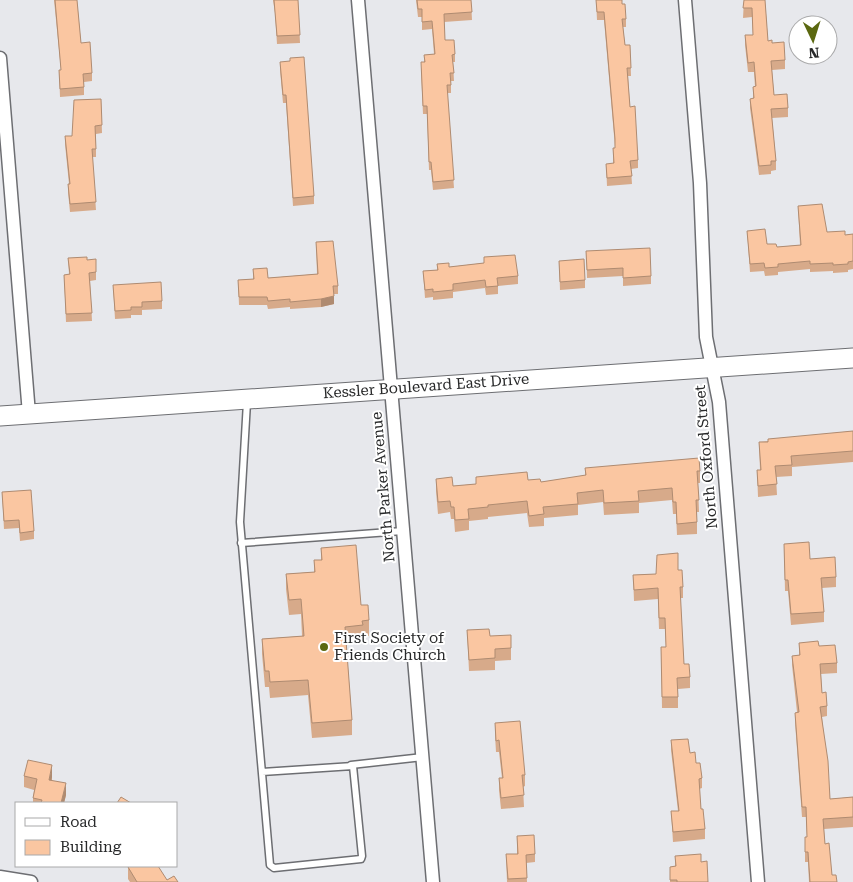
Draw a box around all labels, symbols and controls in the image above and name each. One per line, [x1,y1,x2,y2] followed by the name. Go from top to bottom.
[788,15,838,65] north arrow
[808,45,820,61] text: N
[322,370,530,402] street label: Kessler Boulevard East Drive
[691,384,721,530] street label: North Oxford Street
[367,411,399,563] street label: North Parker Avenue
[334,629,446,664] place label: First Society of Friends Church
[318,641,330,653] marker: First Society of Friends Church
[15,802,178,867] legend
[60,813,97,831] text: Road
[60,838,122,856] text: Building

